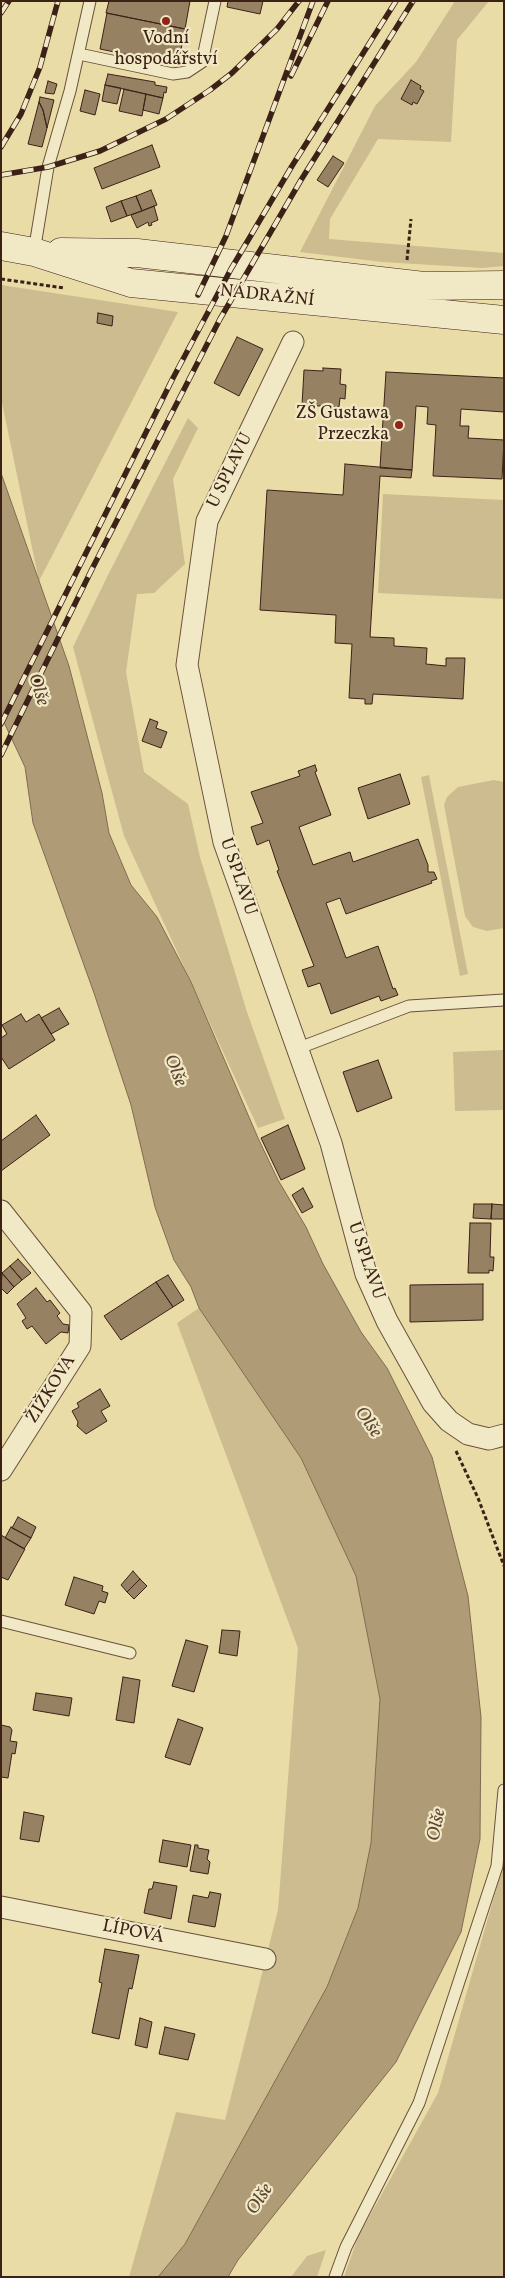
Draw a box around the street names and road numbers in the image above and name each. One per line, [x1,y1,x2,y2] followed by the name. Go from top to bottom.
[219,281,315,313] street label: NÁDRAŽNÍ
[204,430,258,512] street label: U SPLAVU
[214,835,260,919] street label: U SPLAVU
[342,1219,388,1303] street label: U SPLAVU
[23,1352,81,1428] street label: ŽIŽKOVA
[100,1916,166,1950] street label: LÍPOVÁ

